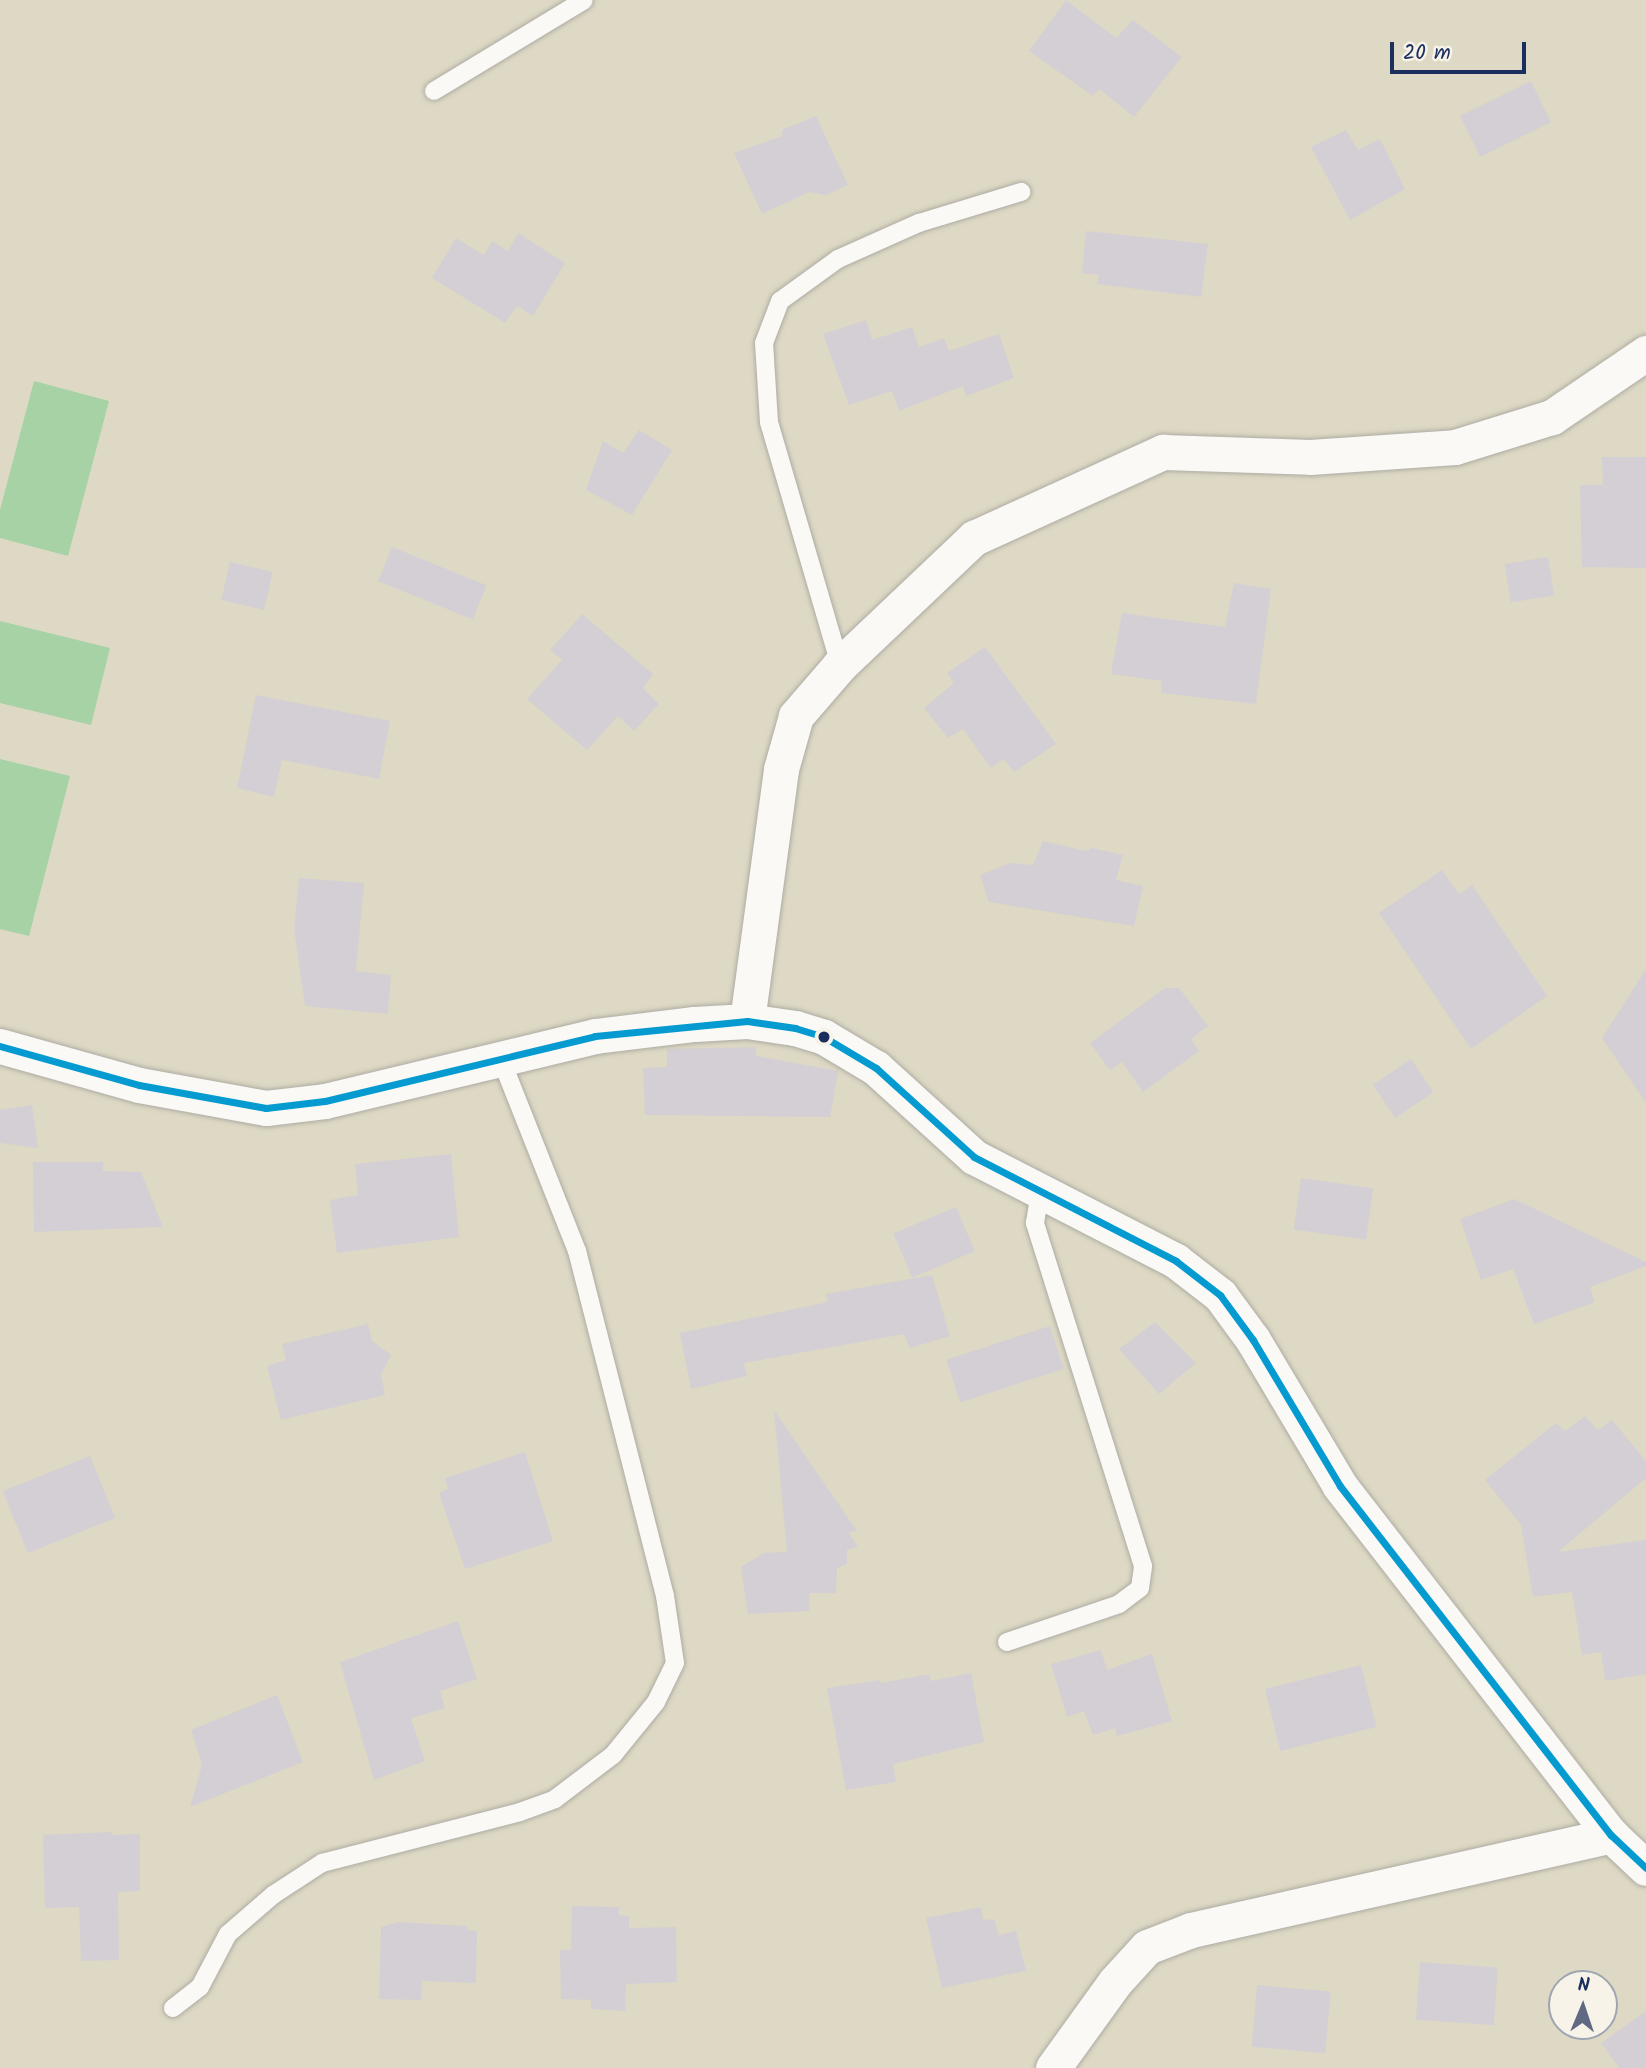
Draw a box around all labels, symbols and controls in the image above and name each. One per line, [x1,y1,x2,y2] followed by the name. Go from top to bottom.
[1394,28,1530,72] scale bar
[1403,37,1451,70] text: 20 m
[817,1030,831,1044] unlabelled marker
[1548,1970,1618,2040] north arrow
[1577,1971,1590,2001] text: N

